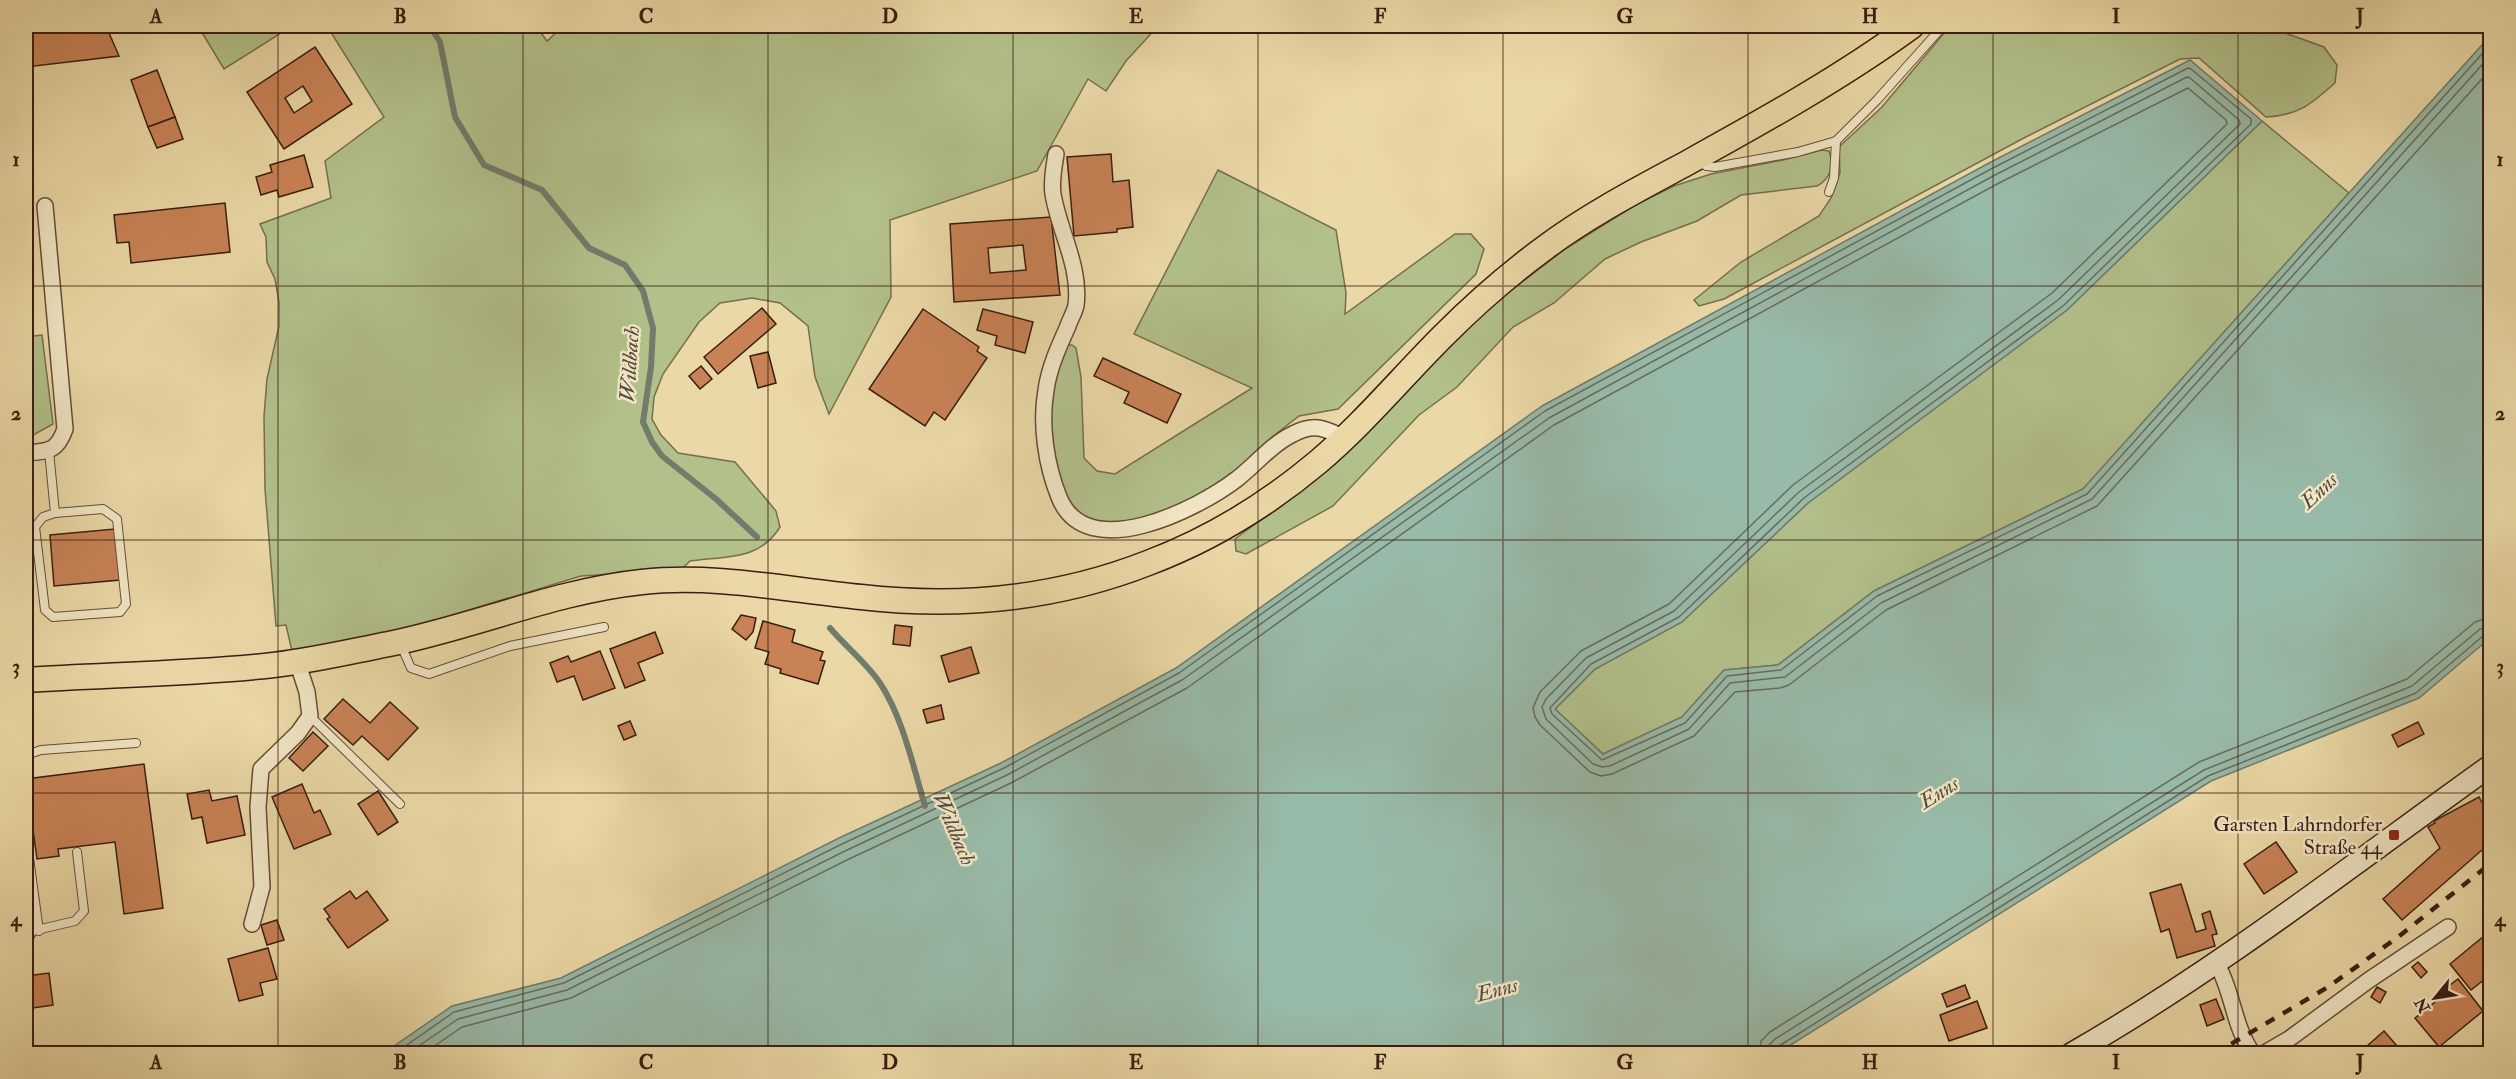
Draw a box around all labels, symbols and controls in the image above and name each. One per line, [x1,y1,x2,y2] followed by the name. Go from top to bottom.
[149,4,163,29] text: A
[393,4,407,29] text: B
[639,4,653,29] text: C
[882,4,898,29] text: D
[1129,4,1144,29] text: E
[1374,4,1387,29] text: F
[1617,4,1634,29] text: G
[1862,4,1878,29] text: H
[2112,4,2120,29] text: I
[2355,4,2364,29] text: J
[12,147,20,172] text: 1
[2496,147,2504,172] text: 1
[614,325,646,403] water label: Wildbach
[11,401,21,426] text: 2
[2495,401,2505,426] text: 2
[2293,466,2344,516] water label: Enns
[12,654,20,679] text: 3
[2496,654,2504,679] text: 3
[1912,770,1965,817] water label: Enns
[927,789,981,869] water label: Wildbach
[2213,812,2383,860] place label: Garsten Lahrndorfer Straße 44
[2387,828,2401,842] marker: Garsten Lahrndorfer Straße 44
[10,907,23,932] text: 4
[2494,907,2507,932] text: 4
[2405,968,2465,1028] north arrow
[1471,971,1522,1009] water label: Enns
[2410,993,2436,1017] text: N
[149,1050,163,1075] text: A
[393,1050,407,1075] text: B
[639,1050,653,1075] text: C
[882,1050,898,1075] text: D
[1129,1050,1144,1075] text: E
[1374,1050,1387,1075] text: F
[1617,1050,1634,1075] text: G
[1862,1050,1878,1075] text: H
[2112,1050,2120,1075] text: I
[2355,1050,2364,1075] text: J

